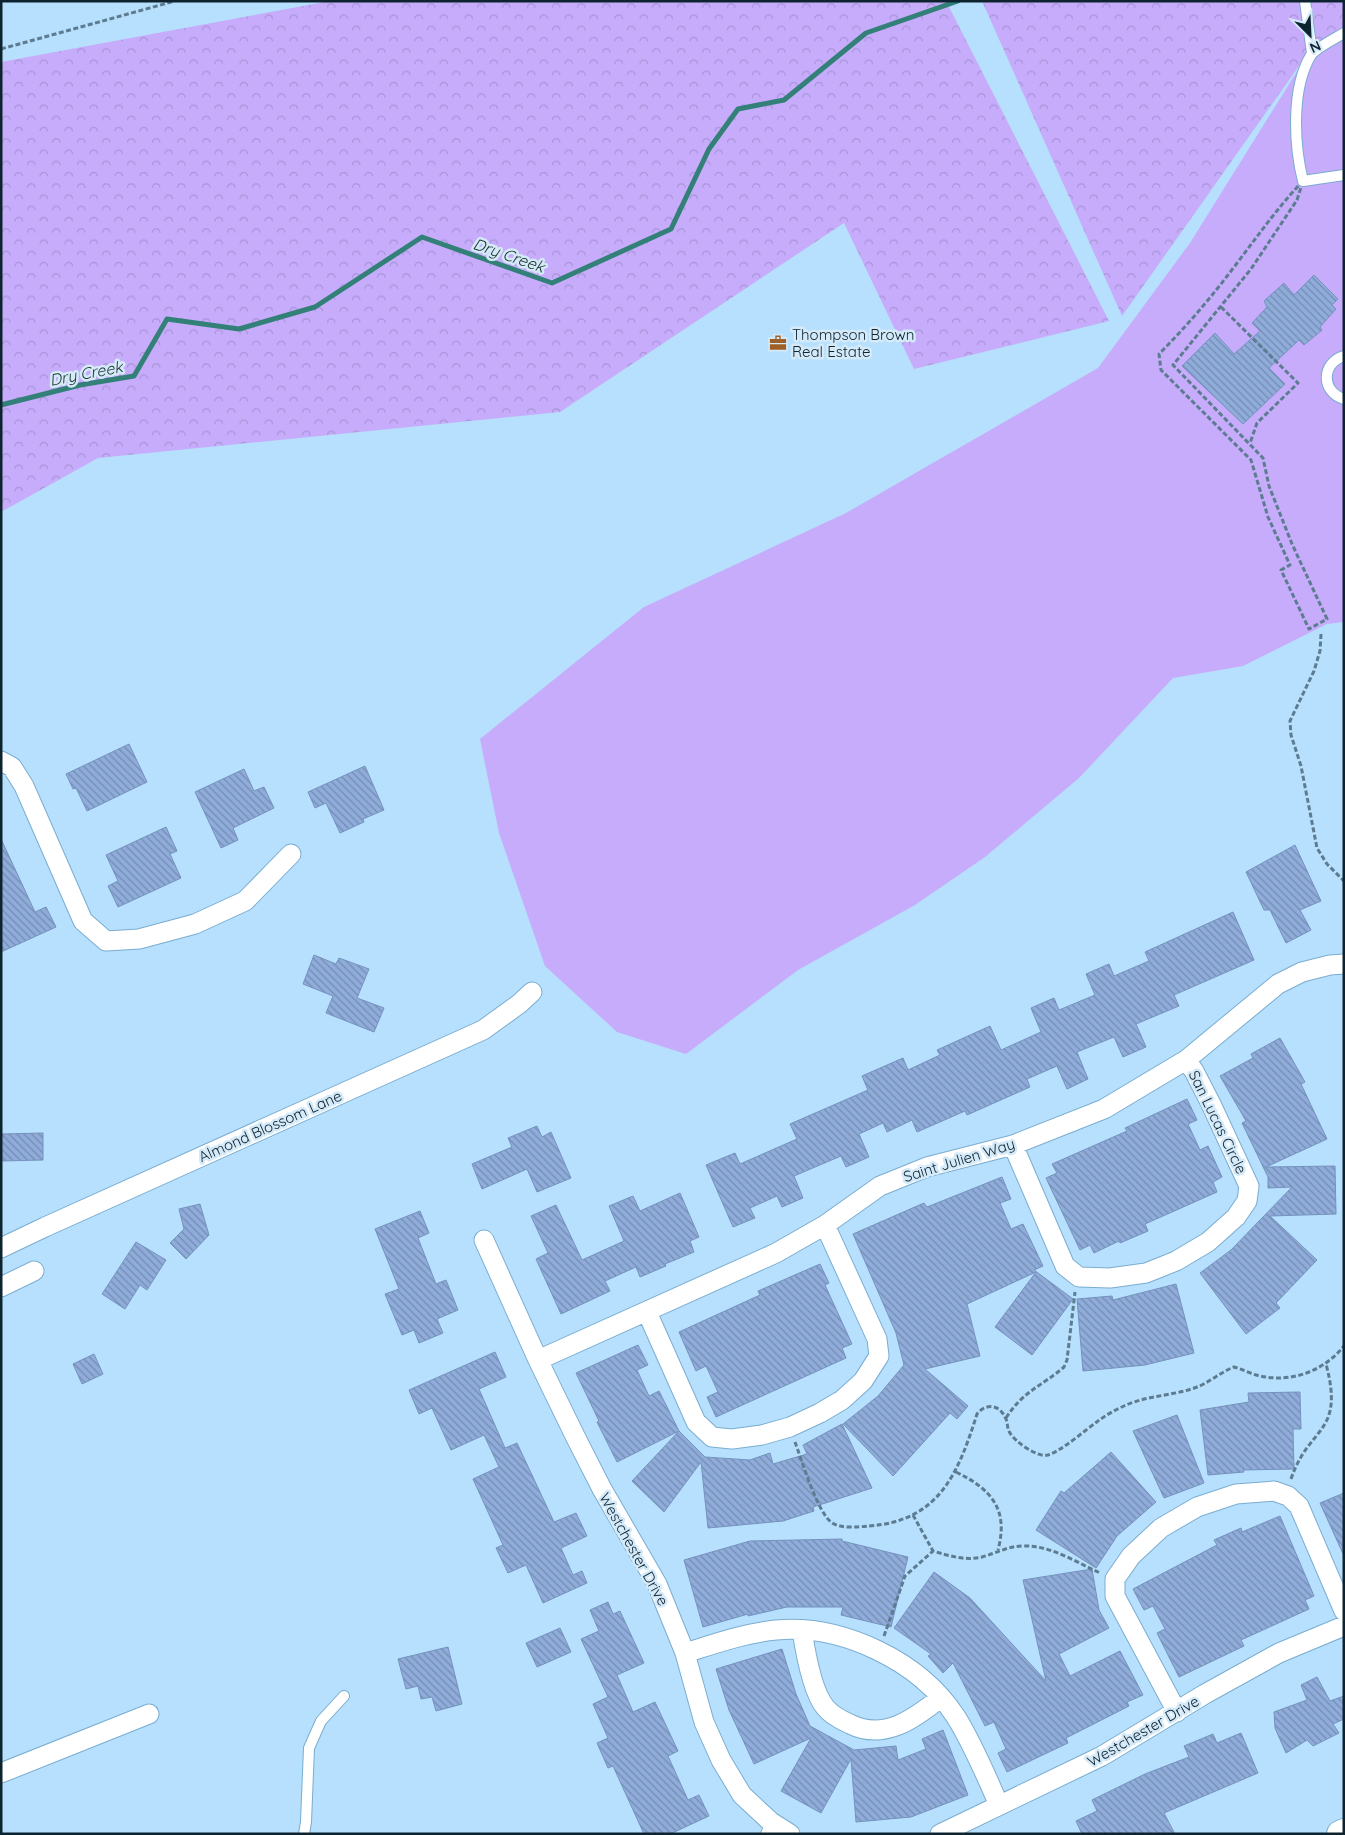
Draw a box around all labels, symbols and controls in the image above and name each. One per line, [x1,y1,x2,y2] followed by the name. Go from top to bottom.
[1285,10,1335,60] north arrow
[1307,37,1324,57] text: N
[471,233,549,277] water label: Dry Creek
[792,325,915,361] place label: Thompson Brown Real Estate
[768,333,788,353] office icon: Thompson Brown Real Estate
[48,356,126,390] water label: Dry Creek
[1185,1067,1251,1177] street label: San Lucas Circle
[195,1086,345,1166] street label: Almond Blossom Lane
[901,1134,1017,1186] street label: Saint Julien Way
[595,1489,673,1609] street label: Westchester Drive
[1084,1691,1202,1771] street label: Westchester Drive

